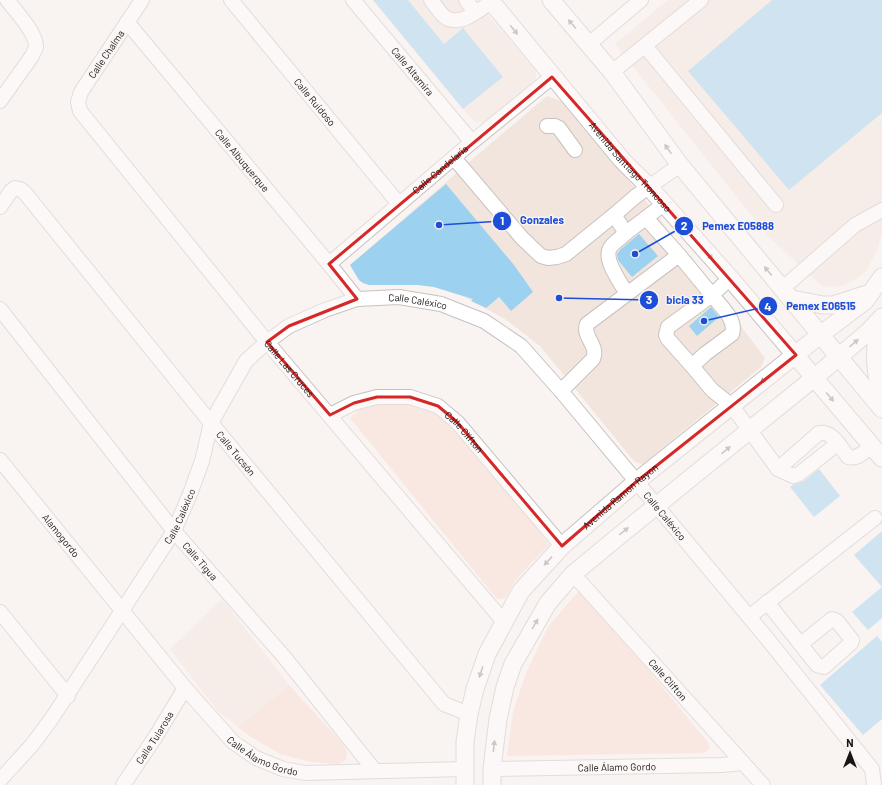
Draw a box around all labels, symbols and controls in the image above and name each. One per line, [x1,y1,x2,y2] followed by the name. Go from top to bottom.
[567,19,576,29] one-way arrow
[510,25,519,36] one-way arrow
[86,28,126,80] street label: Calle Chalma
[389,44,437,98] street label: Calle Altamira
[292,76,338,128] street label: Calle Ruidoso
[587,119,674,214] street label: Avenida Santiago Troncoso
[213,126,272,194] street label: Calle Albuquerque
[410,142,470,196] street label: Calle Candelaria
[664,143,672,154] one-way arrow
[492,209,572,232] callout: Gonzales
[500,213,504,227] text: 1
[520,213,564,226] text: Gonzales
[674,214,782,237] callout: Pemex E05888
[681,218,688,232] text: 2
[702,219,774,232] text: Pemex E05888
[705,250,714,261] one-way arrow
[764,266,773,276] one-way arrow
[639,288,712,311] callout: bicla 33
[388,291,449,312] street label: Calle Caléxico
[646,292,652,306] text: 3
[666,293,704,306] text: bicla 33
[758,295,864,318] callout: Pemex E06515
[764,299,772,313] text: 4
[786,299,856,312] text: Pemex E06515
[262,338,317,400] street label: Calle Las Cruces
[849,339,860,348] one-way arrow
[760,375,771,384] one-way arrow
[826,391,835,402] one-way arrow
[443,409,486,455] street label: Calle Clifton
[214,428,258,478] street label: Calle Tucsón
[720,445,731,454] one-way arrow
[580,461,660,532] street label: Avenida Ramon Rayon
[161,487,197,546] street label: Calle Caléxico
[641,489,689,543] street label: Calle Caléxico
[40,511,82,559] street label: Alamogordo
[619,527,630,536] one-way arrow
[180,539,220,583] street label: Calle Tigua
[543,556,552,567] one-way arrow
[532,618,539,630] one-way arrow
[646,656,690,703] street label: Calle Clifton
[478,666,484,678] one-way arrow
[133,709,176,766] street label: Calle Tularosa
[225,733,299,778] street label: Calle Álamo Gordo
[830,733,870,773] north arrow
[846,736,854,749] text: N
[491,740,498,752] one-way arrow
[578,760,656,774] street label: Calle Álamo Gordo

